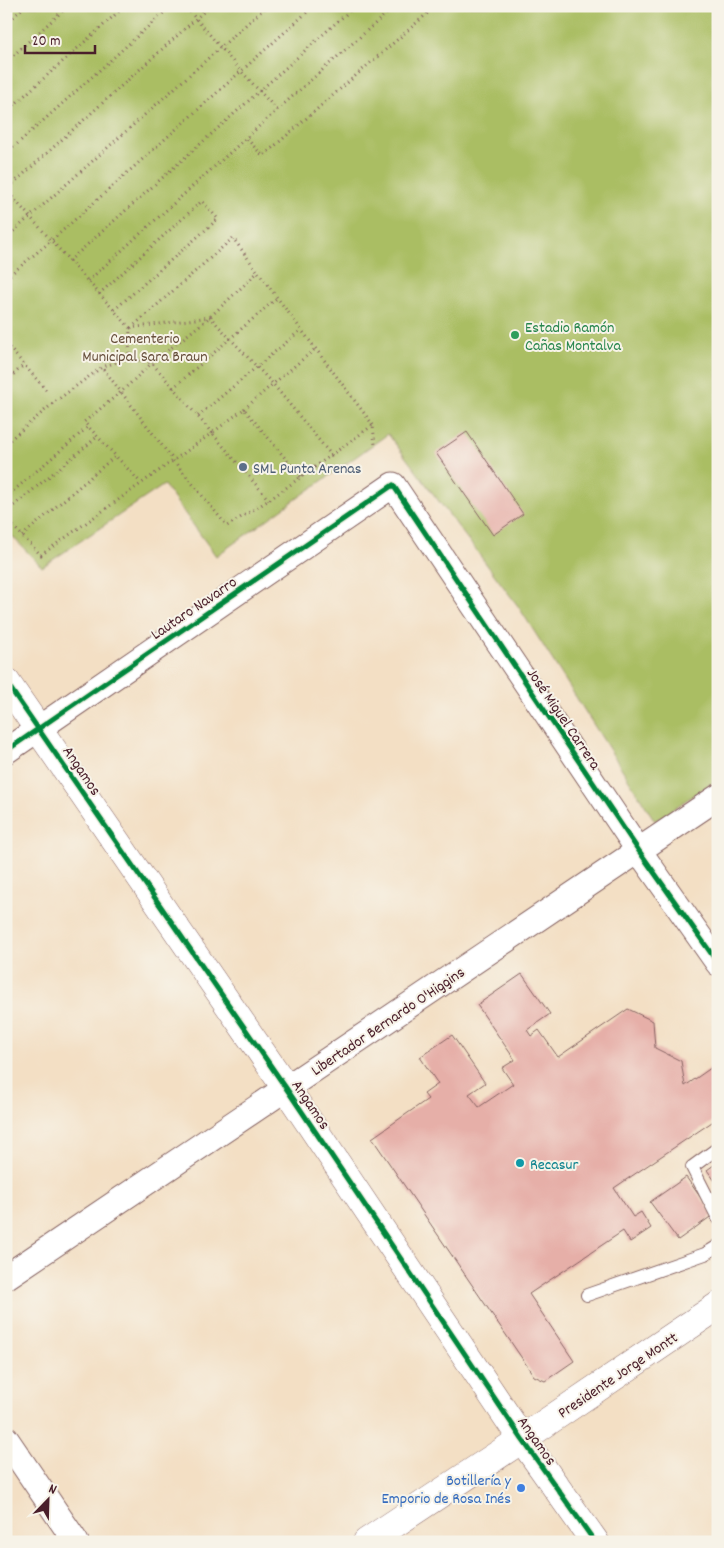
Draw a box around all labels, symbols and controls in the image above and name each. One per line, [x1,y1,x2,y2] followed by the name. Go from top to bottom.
[25,22,95,54] scale bar
[32,31,60,53] text: 20 m
[525,317,621,358] place label: Estadio Ramón Cañas Montalva
[82,328,208,369] park label: Cementerio Municipal Sara Braun
[509,329,521,341] marker: Estadio Ramón Cañas Montalva
[253,458,362,481] place label: SML Punta Arenas
[237,461,249,473] marker: SML Punta Arenas
[147,572,242,646] street label: Lautaro Navarro
[520,664,606,775] street label: José Miguel Carrera
[56,742,106,801] street label: Angamos
[307,962,470,1082] street label: Libertador Bernardo O'Higgins
[285,1076,335,1135] street label: Angamos
[530,1154,578,1177] place label: Recasur
[514,1157,526,1169] marker: Recasur
[554,1327,683,1425] street label: Presidente Jorge Montt
[511,1412,561,1471] street label: Angamos
[382,1470,512,1511] place label: Botillería y Emporio de Rosa Inés
[22,1476,72,1526] north arrow
[45,1479,59,1500] text: N
[515,1482,527,1494] marker: Botillería y Emporio de Rosa Inés

